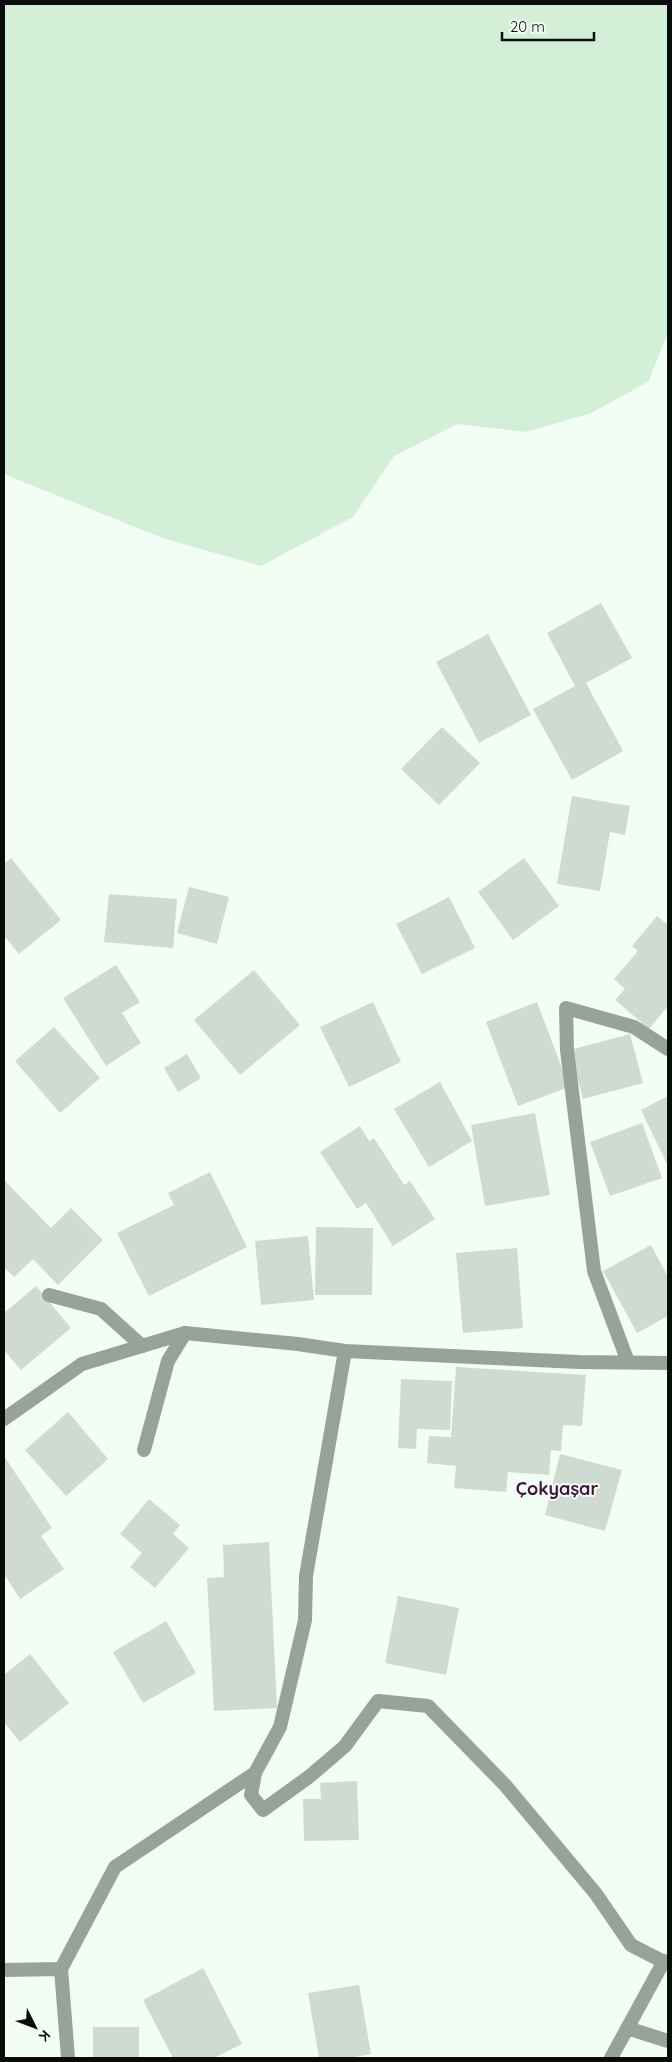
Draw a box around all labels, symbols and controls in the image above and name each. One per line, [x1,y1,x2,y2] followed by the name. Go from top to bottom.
[502,10,594,42] scale bar
[510,17,545,36] text: 20 m
[516,1477,598,1500] district label: Çokyaşar
[10,2002,60,2052] north arrow
[35,2026,54,2045] text: K

